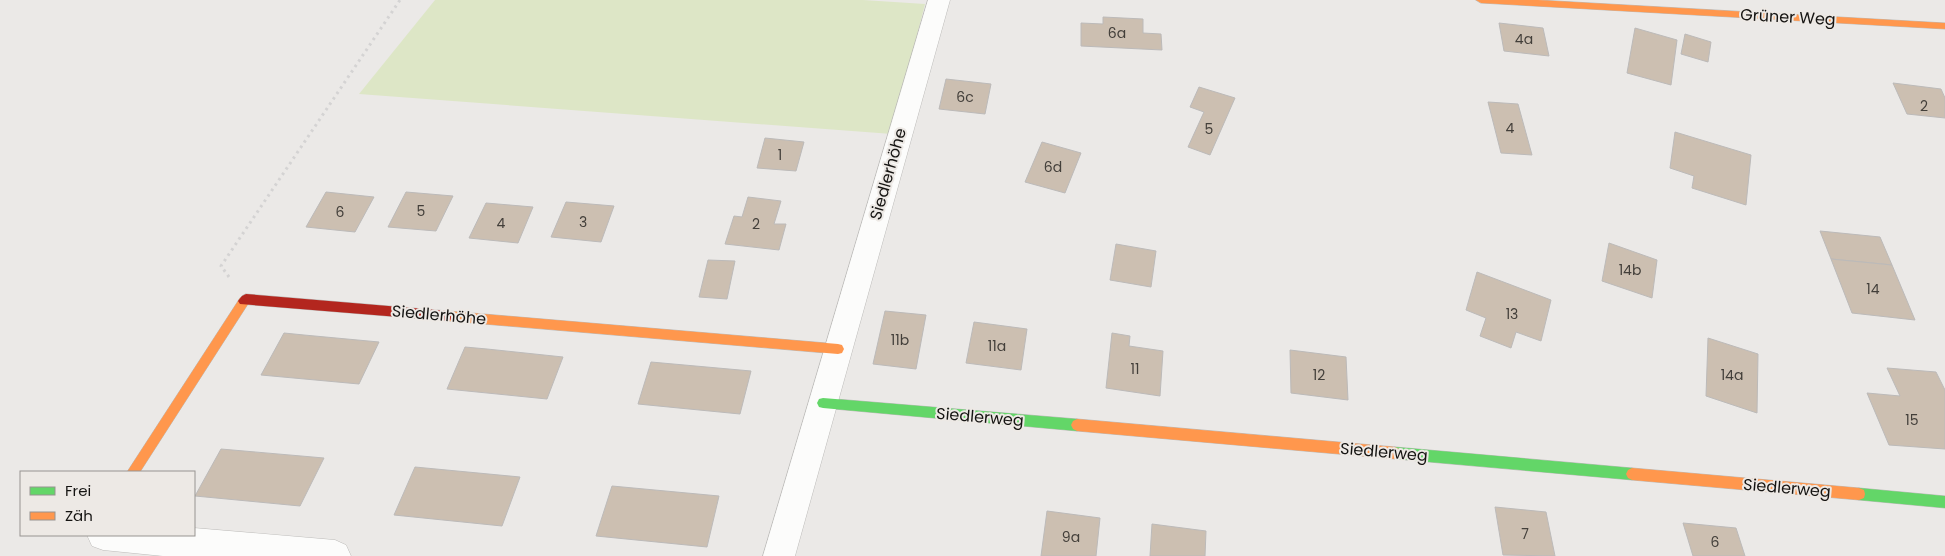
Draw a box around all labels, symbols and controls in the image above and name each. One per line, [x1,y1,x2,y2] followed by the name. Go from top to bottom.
[1740,3,1836,31] street label: Grüner Weg
[1108,23,1126,43] house number: 6a
[1515,29,1533,49] house number: 4a
[956,87,974,107] house number: 6c
[1920,96,1928,116] house number: 2
[1506,118,1515,138] house number: 4
[1205,119,1213,139] house number: 5
[864,125,912,223] street label: Siedlerhöhe
[778,145,782,165] house number: 1
[1044,157,1062,177] house number: 6d
[417,201,425,221] house number: 5
[336,202,345,222] house number: 6
[579,212,587,232] house number: 3
[497,213,506,233] house number: 4
[752,214,760,234] house number: 2
[1619,260,1641,280] house number: 14b
[1866,279,1880,299] house number: 14
[391,299,487,331] street label: Siedlerhöhe
[1506,304,1518,324] house number: 13
[891,330,909,350] house number: 11b
[988,336,1006,356] house number: 11a
[1131,359,1139,379] house number: 11
[1313,365,1325,385] house number: 12
[1721,365,1743,385] house number: 14a
[935,402,1025,432] street label: Siedlerweg
[1905,410,1919,430] house number: 15
[1339,437,1429,467] street label: Siedlerweg
[20,471,195,536] legend
[1742,473,1832,503] street label: Siedlerweg
[65,480,91,501] text: Frei
[65,505,93,526] text: Zäh
[1521,524,1529,544] house number: 7
[1062,527,1080,547] house number: 9a
[1711,532,1720,552] house number: 6

